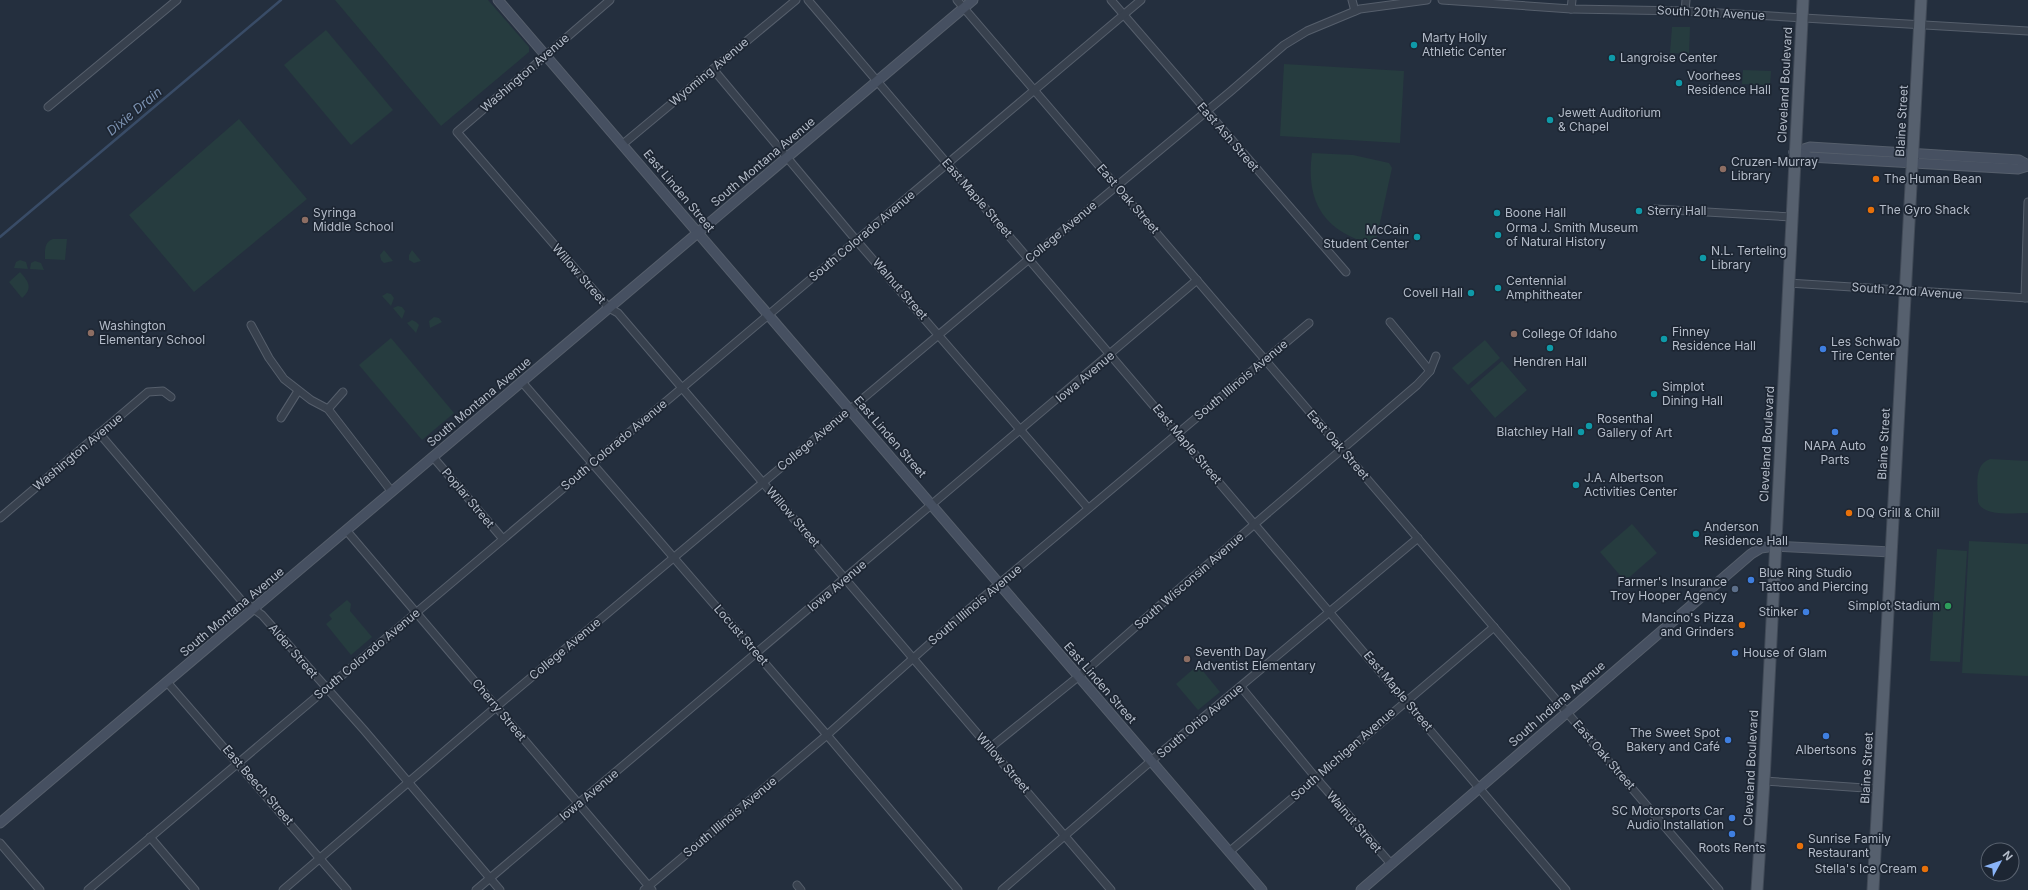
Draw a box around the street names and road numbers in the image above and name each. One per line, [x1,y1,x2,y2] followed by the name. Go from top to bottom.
[1657,2,1765,23] street label: South 20th Avenue
[1774,27,1795,143] street label: Cleveland Boulevard
[477,30,572,115] street label: Washington Avenue
[666,34,751,109] street label: Wyoming Avenue
[1892,85,1911,157] street label: Blaine Street
[1194,99,1262,174] street label: East Ash Street
[707,114,818,210] street label: South Montana Avenue
[641,146,718,235] street label: East Linden Street
[939,155,1016,240] street label: East Maple Street
[1094,161,1163,237] street label: East Oak Street
[806,187,918,284] street label: South Colorado Avenue
[1022,197,1099,266] street label: College Avenue
[549,241,610,307] street label: Willow Street
[870,255,931,322] street label: Walnut Street
[1851,279,1963,302] street label: South 22nd Avenue
[1191,336,1290,423] street label: South Illinois Avenue
[1052,348,1117,406] street label: Iowa Avenue
[423,354,534,450] street label: South Montana Avenue
[1756,386,1777,502] street label: Cleveland Boulevard
[851,393,930,481] street label: East Linden Street
[558,396,670,493] street label: South Colorado Avenue
[1150,401,1225,487] street label: East Maple Street
[774,405,851,474] street label: College Avenue
[1304,407,1373,483] street label: East Oak Street
[1874,408,1893,480] street label: Blaine Street
[30,410,126,493] street label: Washington Avenue
[439,465,498,531] street label: Poplar Street
[763,484,824,550] street label: Willow Street
[1131,529,1247,632] street label: South Wisconsin Avenue
[804,557,869,615] street label: Iowa Avenue
[925,561,1024,648] street label: South Illinois Avenue
[176,564,287,660] street label: South Montana Avenue
[711,601,772,668] street label: Locust Street
[311,605,423,702] street label: South Colorado Avenue
[526,614,603,683] street label: College Avenue
[266,620,321,681] street label: Alder Street
[1061,639,1140,727] street label: East Linden Street
[1361,648,1436,734] street label: East Maple Street
[1505,658,1608,750] street label: South Indiana Avenue
[469,676,530,744] street label: Cherry Street
[1153,680,1246,761] street label: South Ohio Avenue
[1287,704,1398,803] street label: South Michigan Avenue
[1740,710,1761,826] street label: Cleveland Boulevard
[1570,717,1639,793] street label: East Oak Street
[973,730,1034,796] street label: Willow Street
[1857,732,1876,804] street label: Blaine Street
[220,742,297,828] street label: East Beech Street
[556,766,621,824] street label: Iowa Avenue
[680,773,779,860] street label: South Illinois Avenue
[1324,788,1385,855] street label: Walnut Street

